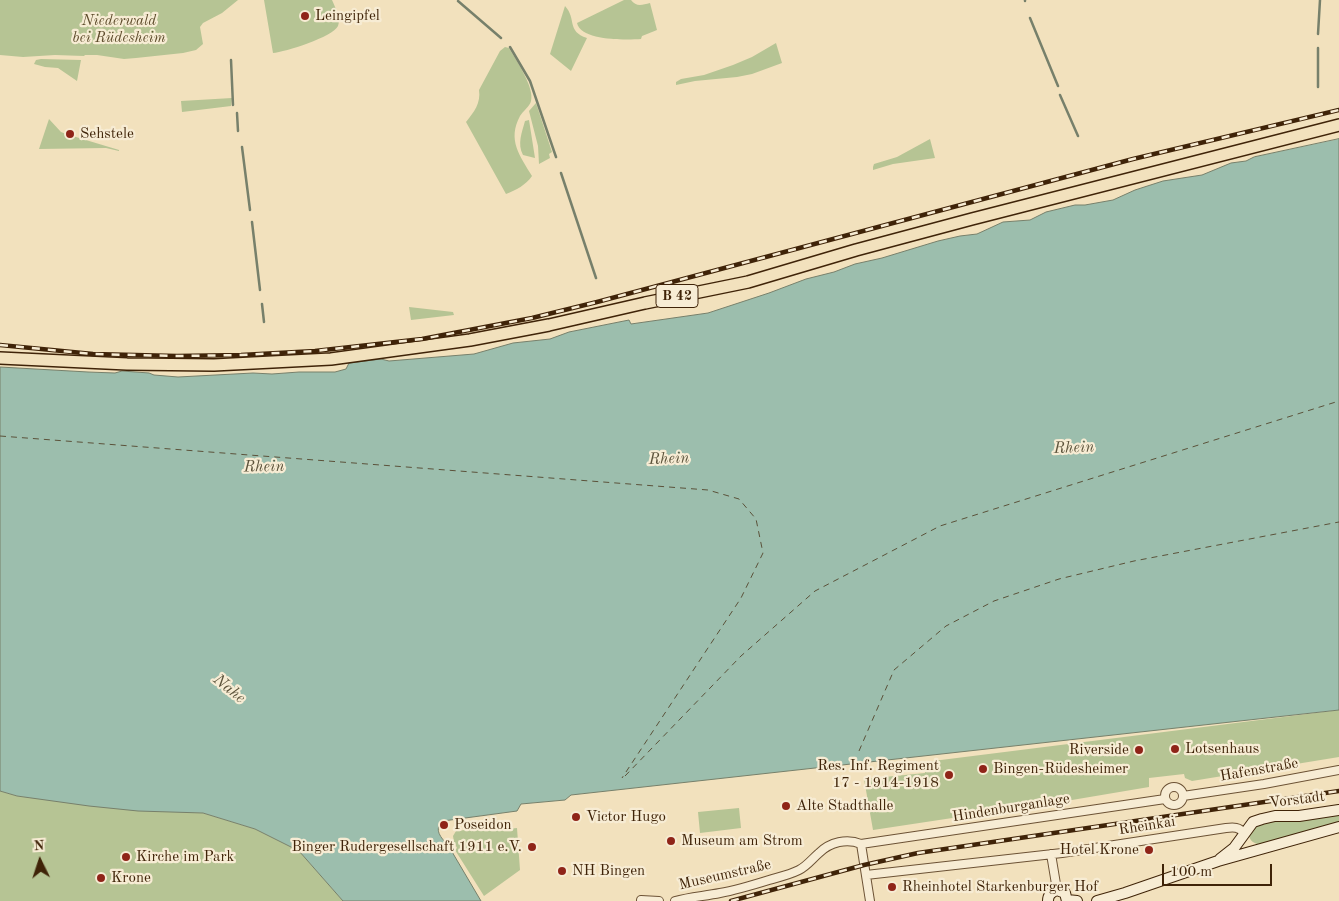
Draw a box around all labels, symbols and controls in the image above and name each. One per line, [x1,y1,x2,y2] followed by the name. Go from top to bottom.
[315,7,380,25] place label: Leingipfel
[299,10,311,22] marker: Leingipfel
[72,12,166,47] park label: Niederwald bei Rüdesheim
[80,125,134,143] place label: Sehstele
[64,128,76,140] marker: Sehstele
[656,284,698,308] road number: B 42
[1053,438,1095,458] water label: Rhein
[648,449,690,469] water label: Rhein
[243,457,285,477] water label: Rhein
[209,670,249,708] water label: Nahe
[1185,740,1259,758] place label: Lotsenhaus
[1069,741,1129,759] place label: Riverside
[1169,743,1181,755] marker: Lotsenhaus
[1133,744,1145,756] marker: Riverside
[1218,754,1300,786] street label: Hafenstraße
[817,757,939,792] place label: Res. Inf. Regiment 17 - 1914-1918
[993,760,1128,778] place label: Bingen-Rüdesheimer
[977,763,989,775] marker: Bingen-Rüdesheimer
[943,769,955,781] marker: Res. Inf. Regiment 17 - 1914-1918
[1268,788,1326,812] street label: Vorstadt
[951,790,1071,826] street label: Hindenburganlage
[796,797,893,815] place label: Alte Stadthalle
[780,800,792,812] marker: Alte Stadthalle
[586,808,666,826] place label: Victor Hugo
[570,811,582,823] marker: Victor Hugo
[1117,813,1177,839] street label: Rheinkai
[454,816,512,834] place label: Poseidon
[438,819,450,831] marker: Poseidon
[681,832,803,850] place label: Museum am Strom
[665,835,677,847] marker: Museum am Strom
[15,836,65,886] north arrow
[291,838,522,856] place label: Binger Rudergesellschaft 1911 e.V.
[33,839,45,853] text: N
[526,841,538,853] marker: Binger Rudergesellschaft 1911 e.V.
[1059,841,1139,859] place label: Hotel Krone
[1143,844,1155,856] marker: Hotel Krone
[136,848,234,866] place label: Kirche im Park
[120,851,132,863] marker: Kirche im Park
[1164,854,1274,886] scale bar
[677,856,773,894] street label: Museumstraße
[572,862,645,880] place label: NH Bingen
[556,865,568,877] marker: NH Bingen
[1170,865,1212,880] text: 100 m
[111,869,151,887] place label: Krone
[95,872,107,884] marker: Krone
[902,878,1098,896] place label: Rheinhotel Starkenburger Hof
[886,881,898,893] marker: Rheinhotel Starkenburger Hof

